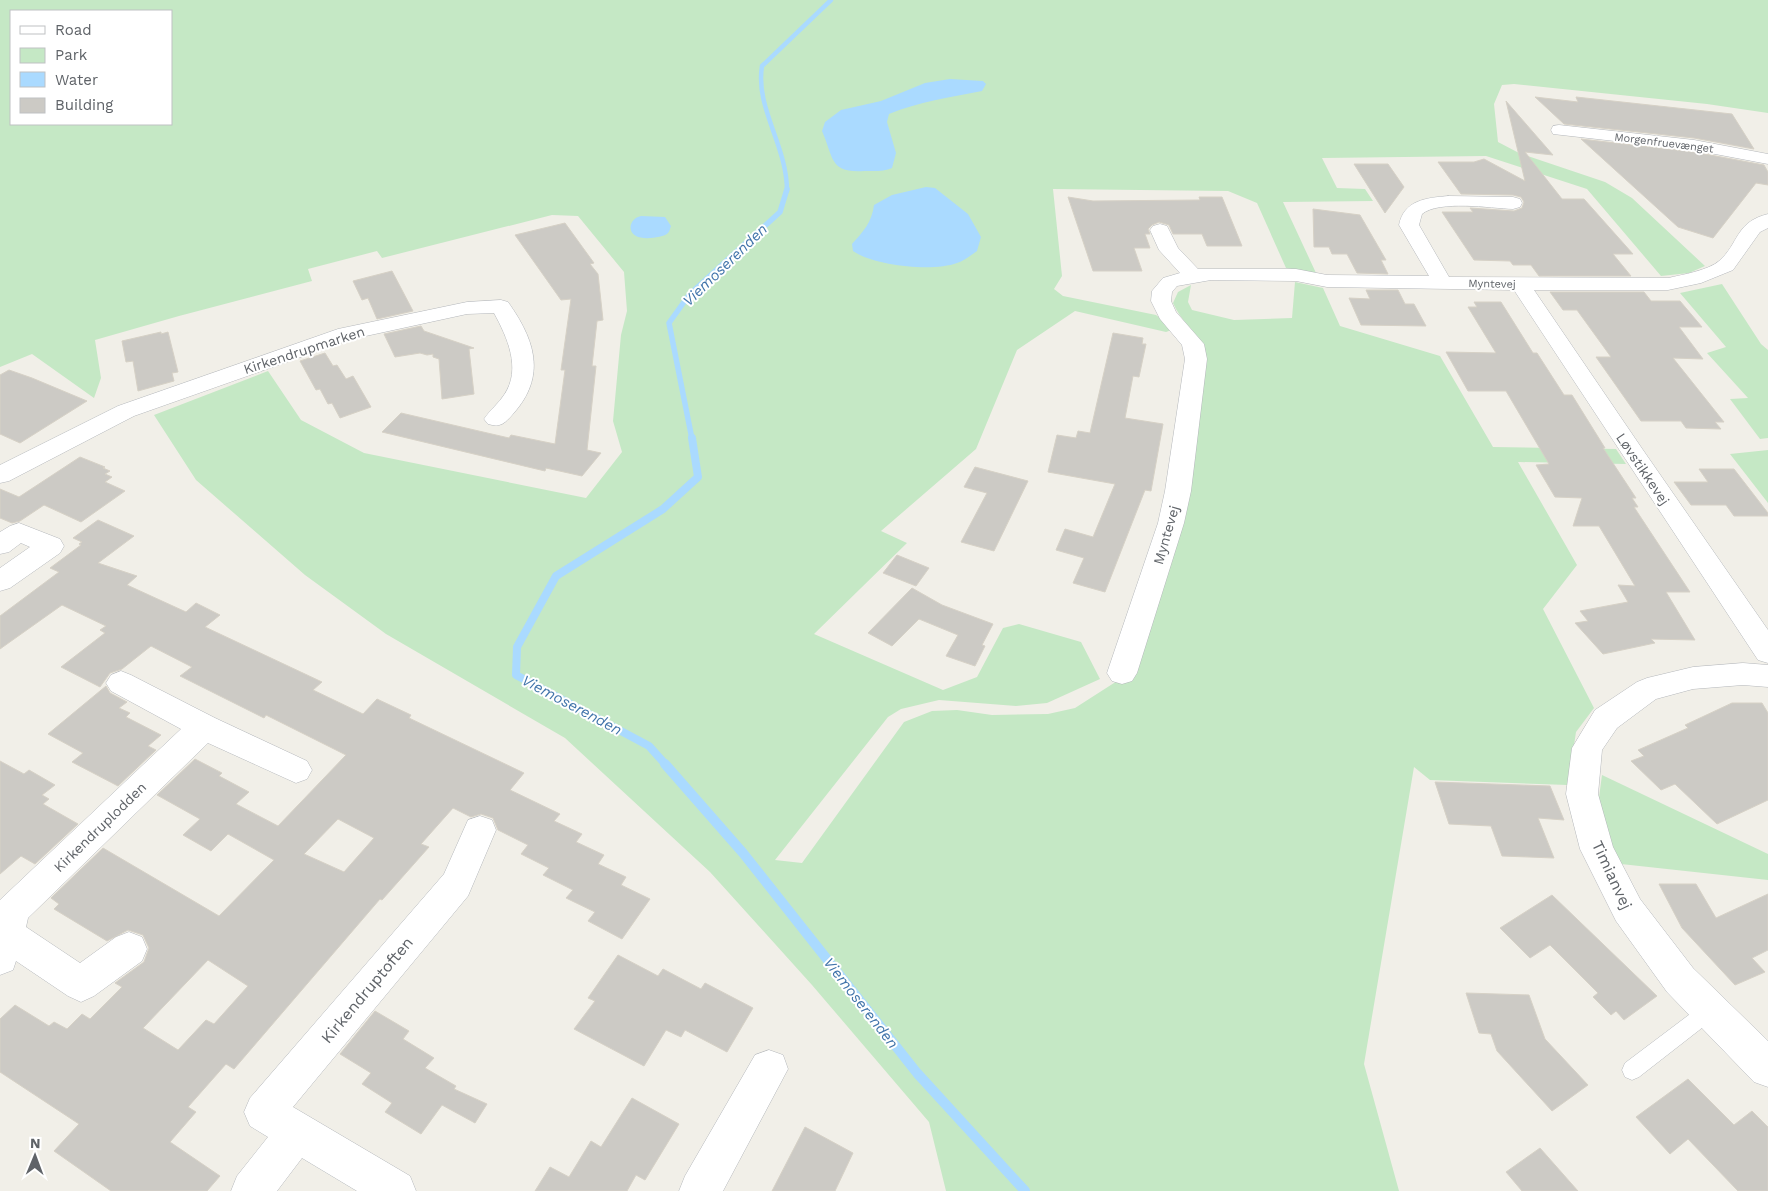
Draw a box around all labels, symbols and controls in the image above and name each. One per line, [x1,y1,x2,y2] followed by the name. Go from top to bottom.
[10,10,172,125] legend
[55,21,92,39] text: Road
[55,46,88,64] text: Park
[55,71,98,89] text: Water
[55,96,113,114] text: Building
[1614,130,1715,156] street label: Morgenfruevænget
[679,220,771,310] water label: Viemoserenden
[1468,277,1516,291] street label: Myntevej
[241,323,367,377] street label: Kirkendrupmarken
[1613,430,1673,508] street label: Løvstikkevej
[1150,504,1182,566] street label: Myntevej
[519,671,625,739] water label: Viemoserenden
[51,779,149,875] street label: Kirkendruplodden
[1588,838,1636,912] street label: Timianvej
[317,933,417,1047] street label: Kirkendruptoften
[820,954,902,1052] water label: Viemoserenden
[10,1131,60,1181] north arrow
[30,1135,41,1151] text: N

